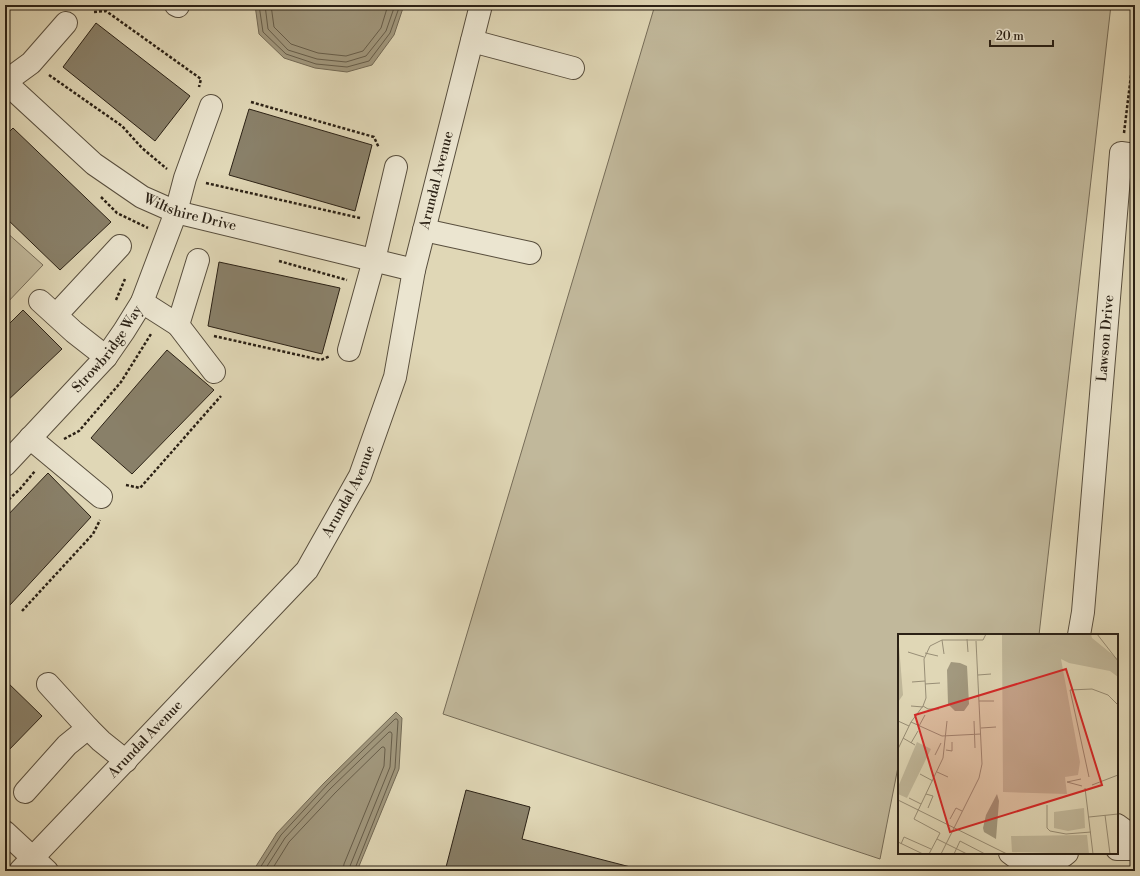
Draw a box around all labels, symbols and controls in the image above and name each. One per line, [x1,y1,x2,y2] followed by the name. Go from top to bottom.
[990,22,1053,48] scale bar
[996,29,1024,44] text: 20 m
[415,129,458,232] street label: Arundal Avenue
[140,189,238,235] street label: Wiltshire Drive
[1093,294,1118,382] street label: Lawson Drive
[68,302,147,397] street label: Strowbridge Way
[318,443,379,542] street label: Arundal Avenue
[898,634,1118,854] inset map
[104,697,187,783] street label: Arundal Avenue

